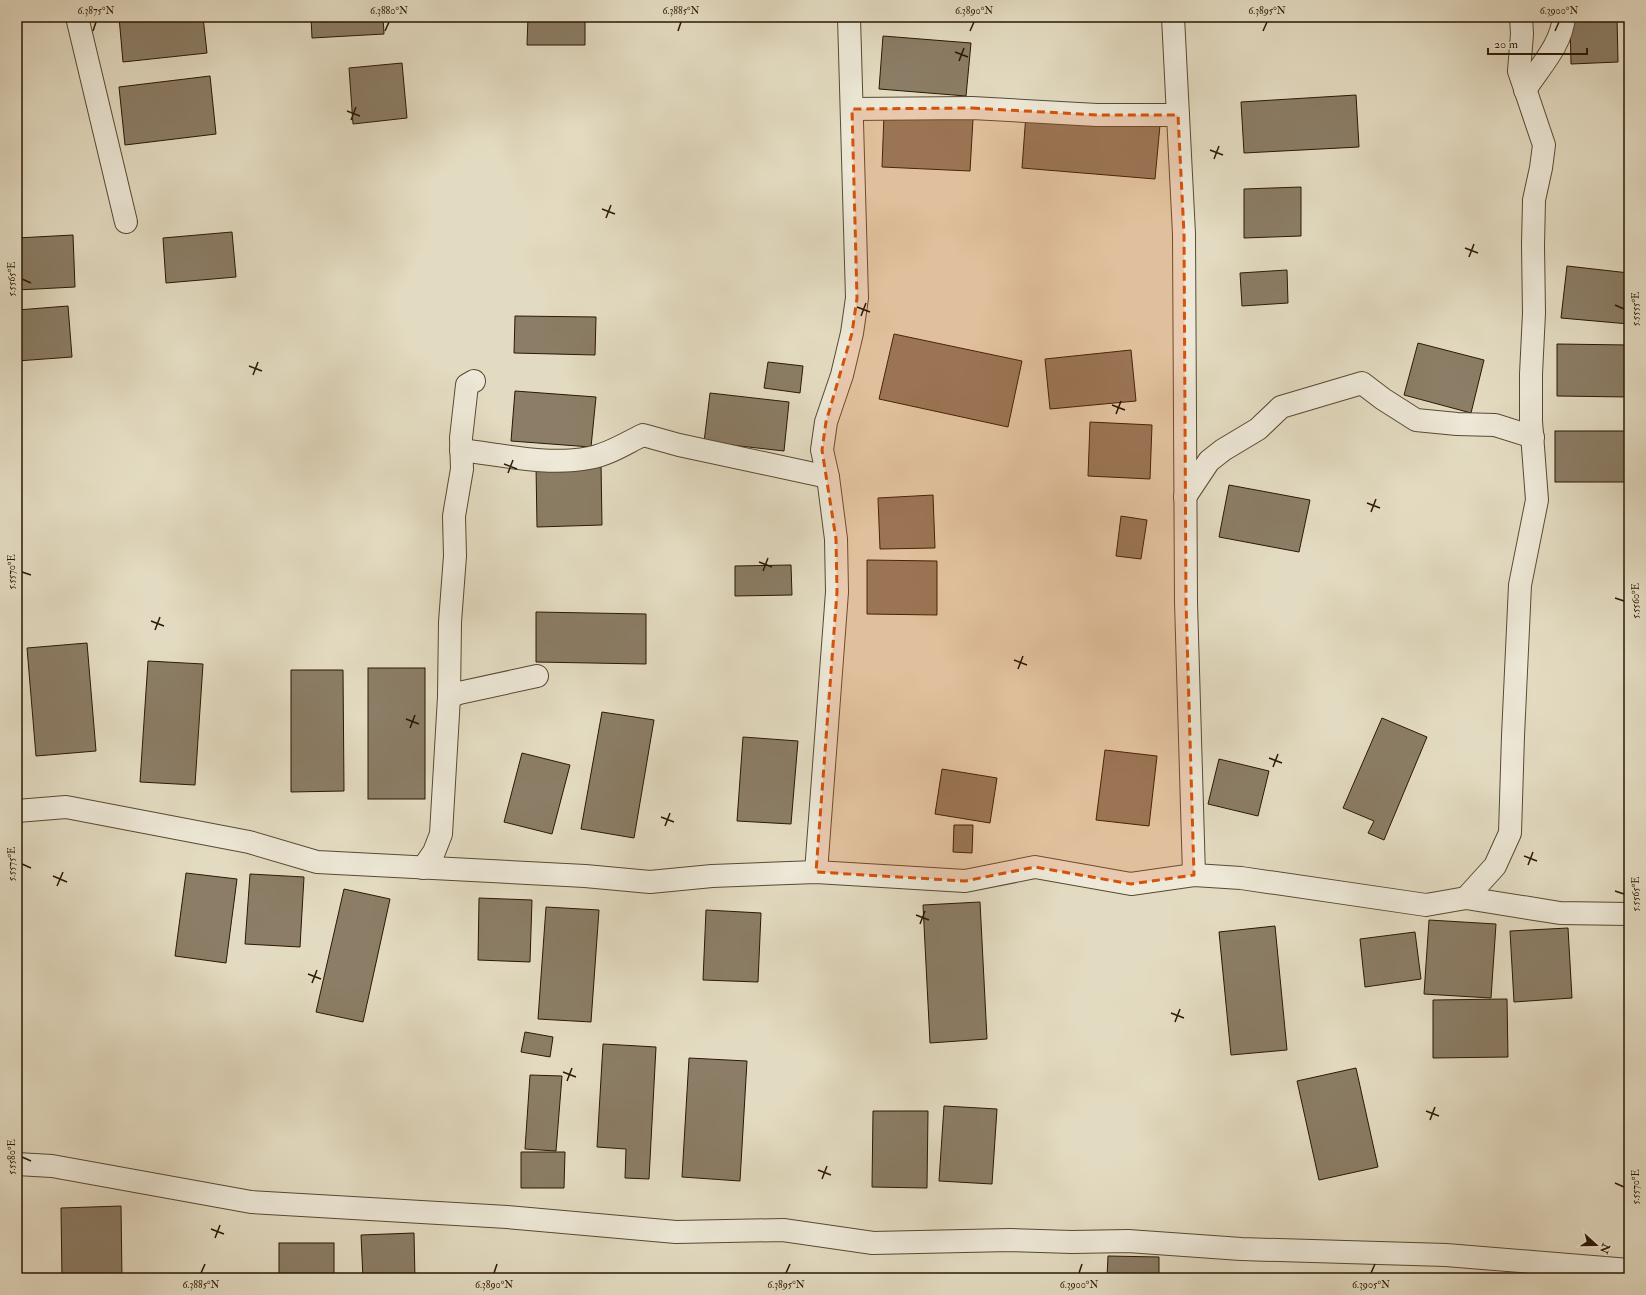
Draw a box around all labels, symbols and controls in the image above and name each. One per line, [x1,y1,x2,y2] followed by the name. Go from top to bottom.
[78,5,115,17] text: 6.3875°N
[370,5,408,17] text: 6.3880°N
[662,5,700,17] text: 6.3885°N
[955,5,993,17] text: 6.3890°N
[1248,5,1286,17] text: 6.3895°N
[1540,5,1578,17] text: 6.3900°N
[1488,30,1587,56] scale bar
[1494,37,1519,52] text: 20 m
[6,262,18,296] text: 5.5565°E
[1630,292,1642,326] text: 5.5555°E
[6,554,18,590] text: 5.5570°E
[1630,583,1642,619] text: 5.5560°E
[6,847,18,881] text: 5.5575°E
[1630,877,1642,911] text: 5.5565°E
[6,1139,18,1175] text: 5.5580°E
[1630,1169,1642,1205] text: 5.5570°E
[1576,1225,1616,1265] north arrow
[1597,1241,1613,1256] text: N
[182,1279,220,1291] text: 6.3885°N
[475,1279,513,1291] text: 6.3890°N
[767,1279,805,1291] text: 6.3895°N
[1060,1279,1098,1291] text: 6.3900°N
[1352,1279,1390,1291] text: 6.3905°N

